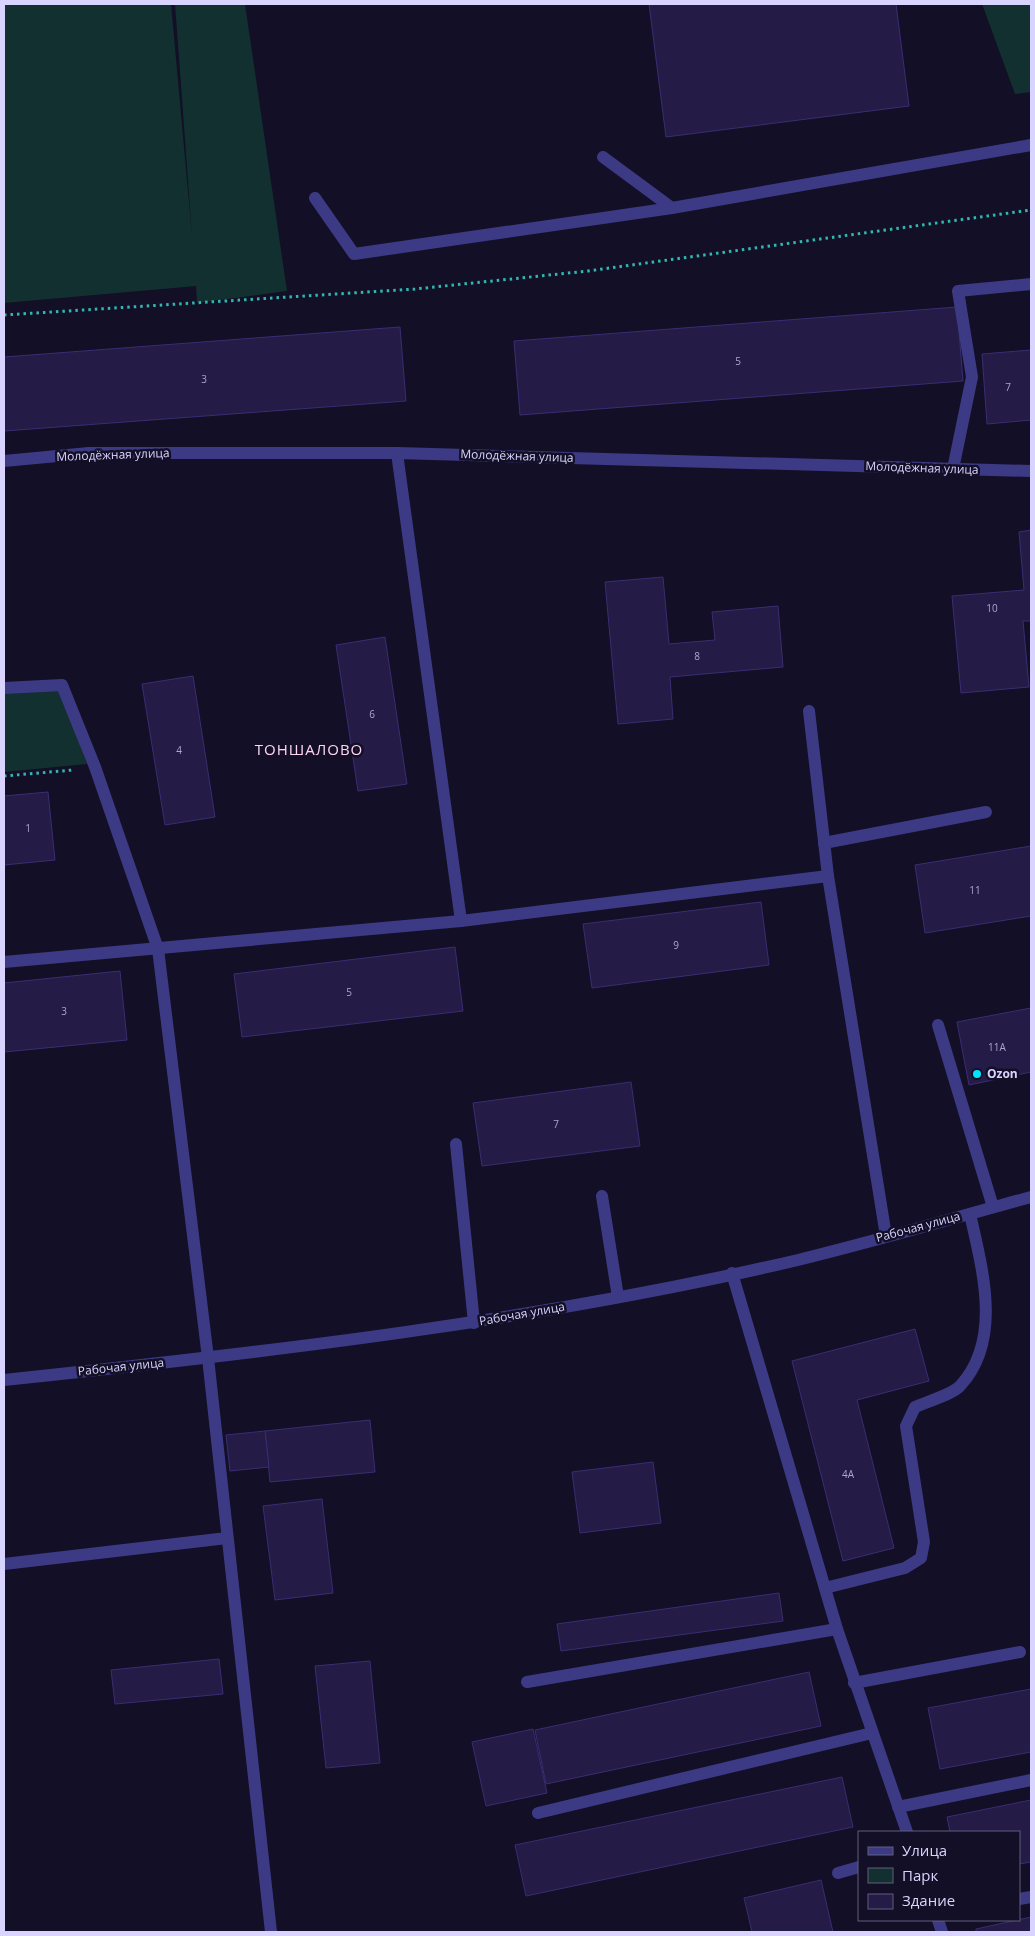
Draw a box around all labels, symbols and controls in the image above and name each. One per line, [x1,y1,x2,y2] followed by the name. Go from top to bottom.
[735,354,741,368] house number: 5
[201,372,207,386] house number: 3
[1005,380,1011,394] house number: 7
[56,444,170,465] street label: Молодёжная улица
[460,445,574,466] street label: Молодёжная улица
[865,457,979,478] street label: Молодёжная улица
[986,601,998,615] house number: 10
[694,649,700,663] house number: 8
[369,707,375,721] house number: 6
[255,739,363,759] district label: ТОНШАЛОВО
[176,743,182,757] house number: 4
[25,821,31,835] house number: 1
[969,883,981,897] house number: 11
[673,938,679,952] house number: 9
[346,985,352,999] house number: 5
[61,1004,67,1018] house number: 3
[988,1040,1007,1054] house number: 11А
[987,1065,1018,1082] place label: Ozon
[971,1068,983,1080] marker: Ozon
[553,1117,559,1131] house number: 7
[874,1207,962,1246] street label: Рабочая улица
[478,1298,566,1329] street label: Рабочая улица
[77,1354,165,1379] street label: Рабочая улица
[842,1467,855,1481] house number: 4А
[858,1831,1020,1921] legend
[902,1840,947,1860] text: Улица
[902,1865,938,1885] text: Парк
[902,1890,955,1910] text: Здание

